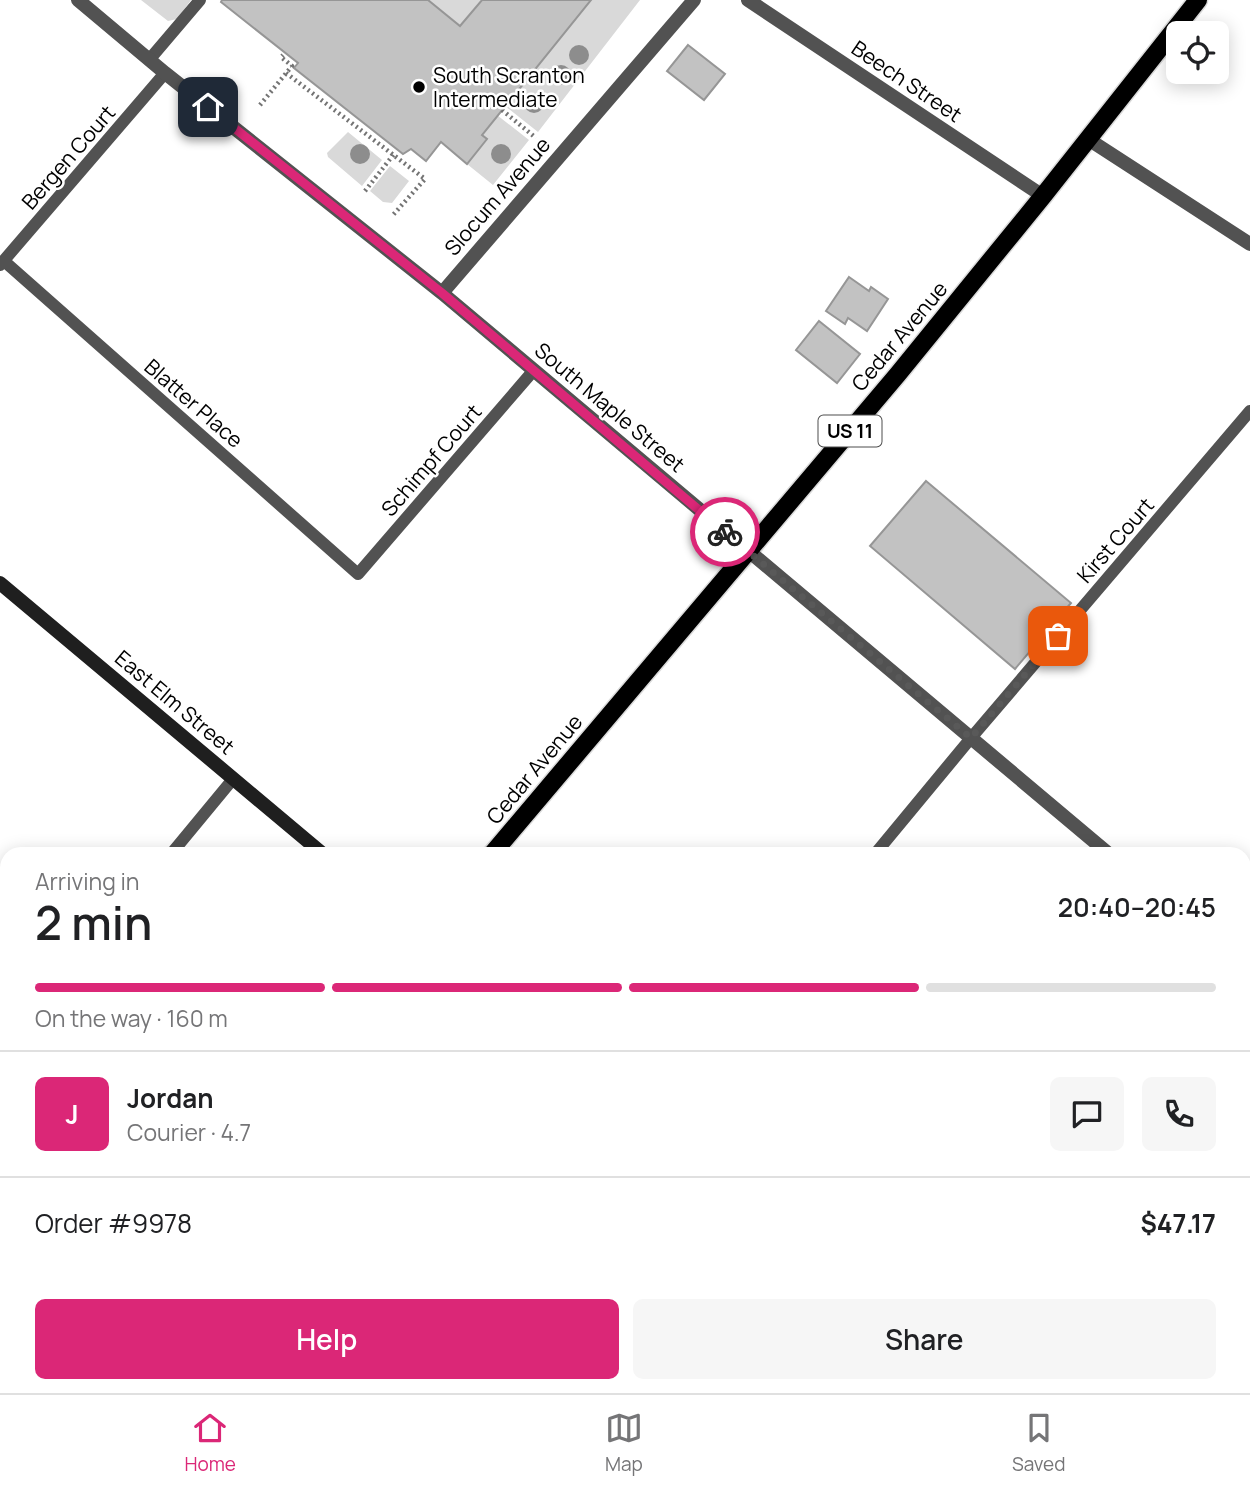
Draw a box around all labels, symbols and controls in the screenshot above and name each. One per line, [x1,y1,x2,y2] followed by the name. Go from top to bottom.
[1166,21,1229,84] map controls
[1166,21,1229,84] button: locate
[846,34,968,128] street label: Beech Street
[433,61,585,113] place label: South Scranton Intermediate
[178,77,238,137] pin
[411,79,427,95] marker: South Scranton Intermediate
[189,88,227,126] icon: home
[15,99,121,215] street label: Bergen Court
[438,131,556,261] street label: Slocum Avenue
[845,275,953,397] street label: Cedar Avenue
[529,336,691,478] street label: South Maple Street
[139,352,249,454] street label: Blatter Place
[375,398,487,522] street label: Schimpf Court
[818,416,882,446] road number: US 11
[1070,492,1160,588] street label: Kirst Court
[690,497,760,567] courier
[706,513,744,551] icon: bike
[1028,606,1088,666] pin
[1039,617,1077,655] icon: bag
[109,644,241,760] street label: East Elm Street
[480,708,588,830] street label: Cedar Avenue
[35,865,140,897] text: Arriving in
[1058,889,1216,925] text: 20:40–20:45
[35,891,152,954] text: 2 min
[35,1002,228,1034] text: On the way · 160 m
[1050,1077,1124,1151] button: chat
[1142,1077,1216,1151] button: phone
[127,1080,213,1116] text: Jordan
[65,1096,79,1132] text: J
[127,1116,251,1148] text: Courier · 4.7
[35,1205,192,1241] text: Order #9978
[1140,1205,1216,1241] text: $47.17
[35,1299,619,1379] button: Help
[633,1299,1216,1379] button: Share
[185,1409,236,1477] tab: Home
[605,1409,643,1477] tab: Map
[1012,1409,1065,1477] tab: Saved

